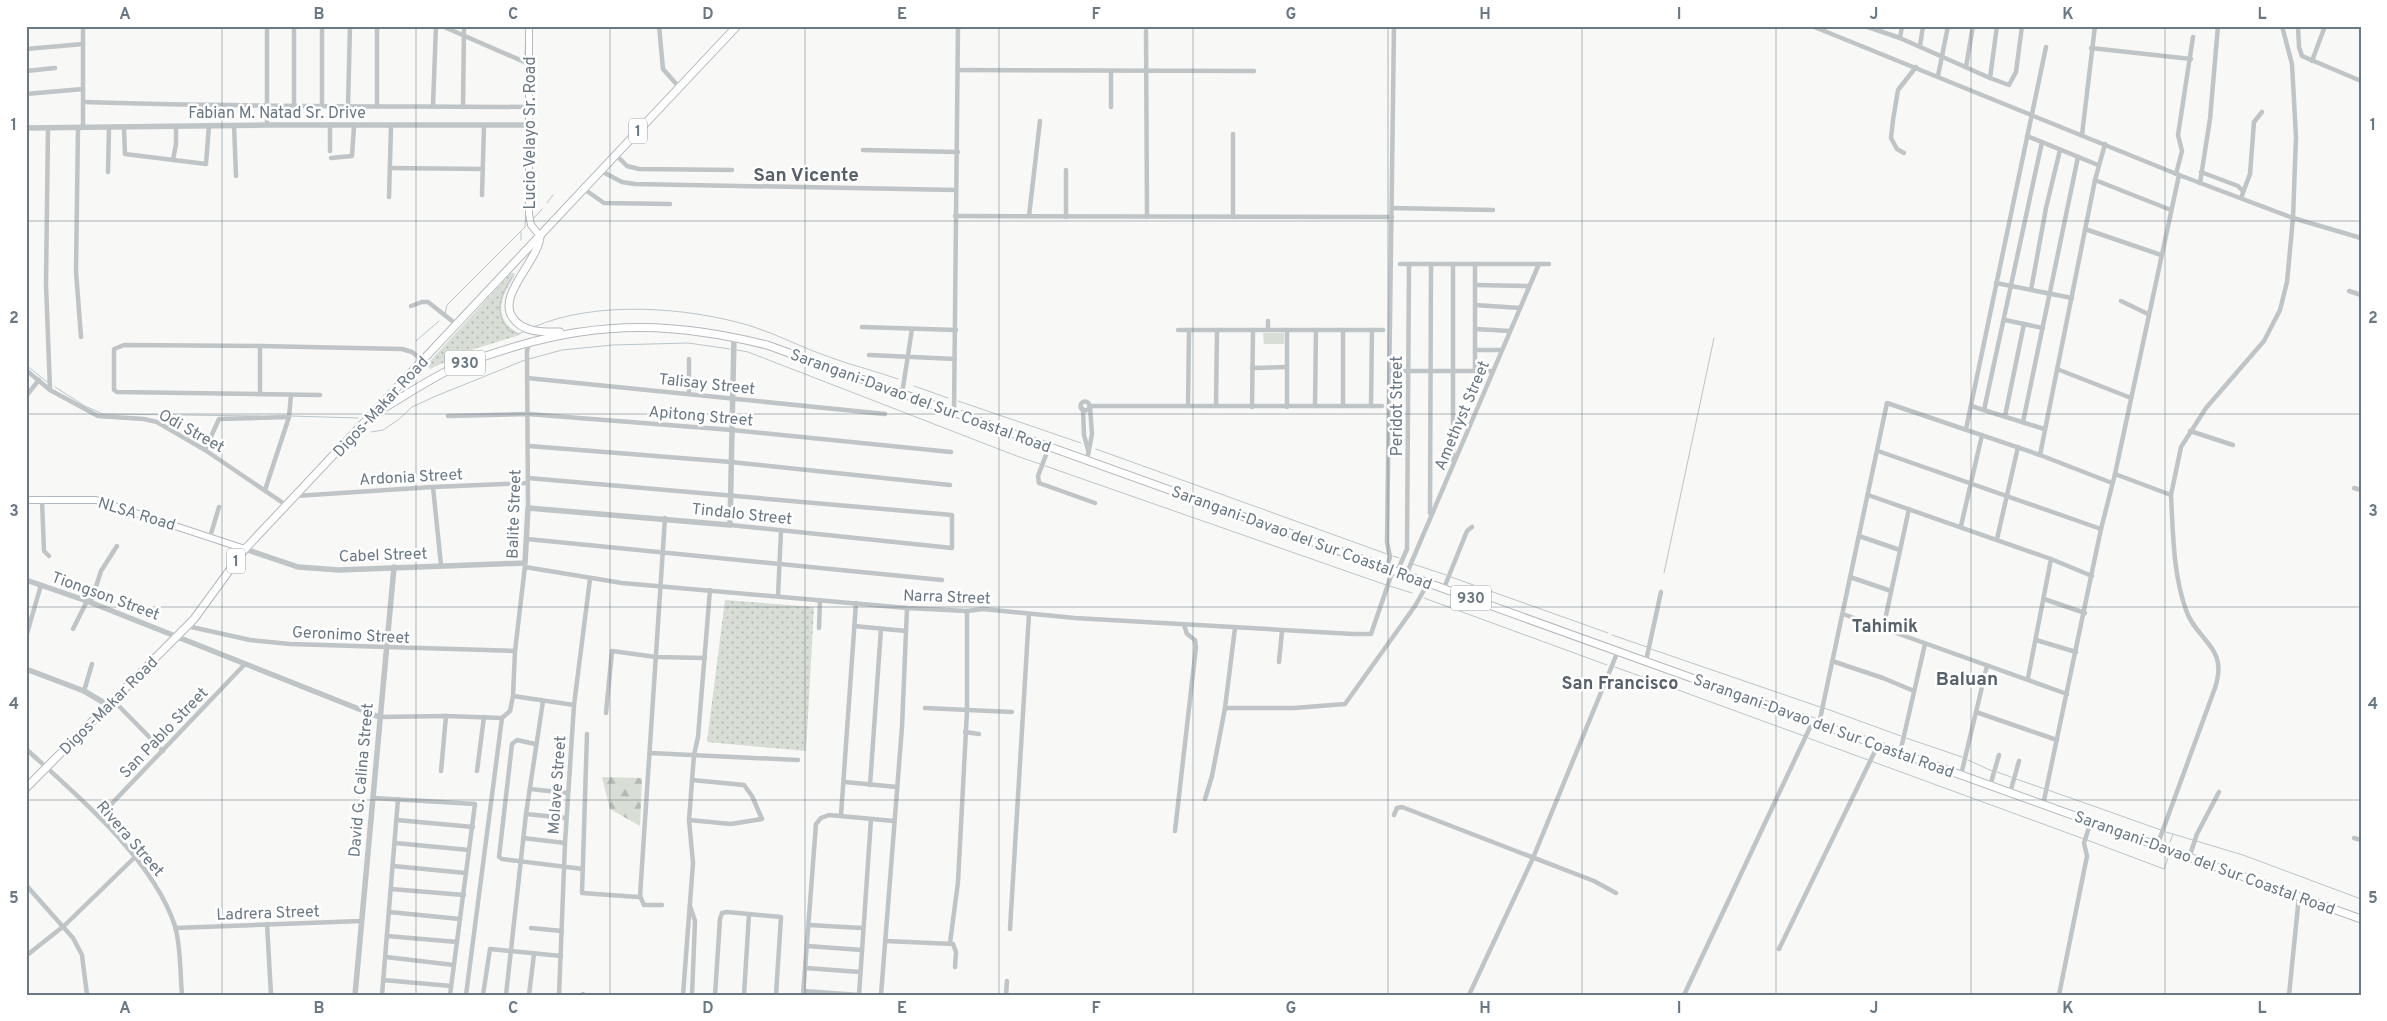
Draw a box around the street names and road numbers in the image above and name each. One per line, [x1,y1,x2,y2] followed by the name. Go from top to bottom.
[521,57,541,209] street label: Lucio Velayo Sr. Road
[188,104,366,124] street label: Fabian M. Natad Sr. Drive
[629,118,647,144] road number: 1
[787,345,1053,458] street label: Sarangani-Davao del Sur Coastal Road
[445,350,485,376] road number: 930
[329,353,433,462] street label: Digos-Makar Road
[1388,356,1408,456] street label: Peridot Street
[1431,358,1495,474] street label: Amethyst Street
[658,370,756,400] street label: Talisay Street
[648,402,754,432] street label: Apitong Street
[155,405,228,458] street label: Odi Street
[359,465,463,491] street label: Ardonia Street
[503,469,527,559] street label: Balite Street
[1168,482,1434,595] street label: Sarangani-Davao del Sur Coastal Road
[95,494,178,536] street label: NLSA Road
[691,500,793,530] street label: Tindalo Street
[338,544,428,568] street label: Cabel Street
[227,548,245,574] road number: 1
[49,568,162,626] street label: Tiongson Street
[903,586,991,610] street label: Narra Street
[1451,586,1491,610] road number: 930
[291,623,410,649] street label: Geronimo Street
[56,653,163,760] street label: Digos-Makar Road
[1690,670,1956,783] street label: Sarangani-Davao del Sur Coastal Road
[116,684,213,783] street label: San Pablo Street
[345,702,379,858] street label: David G. Calina Street
[545,735,571,835] street label: Molave Street
[91,797,168,881] street label: Rivera Street
[2071,807,2337,920] street label: Sarangani-Davao del Sur Coastal Road
[216,902,320,926] street label: Ladrera Street

